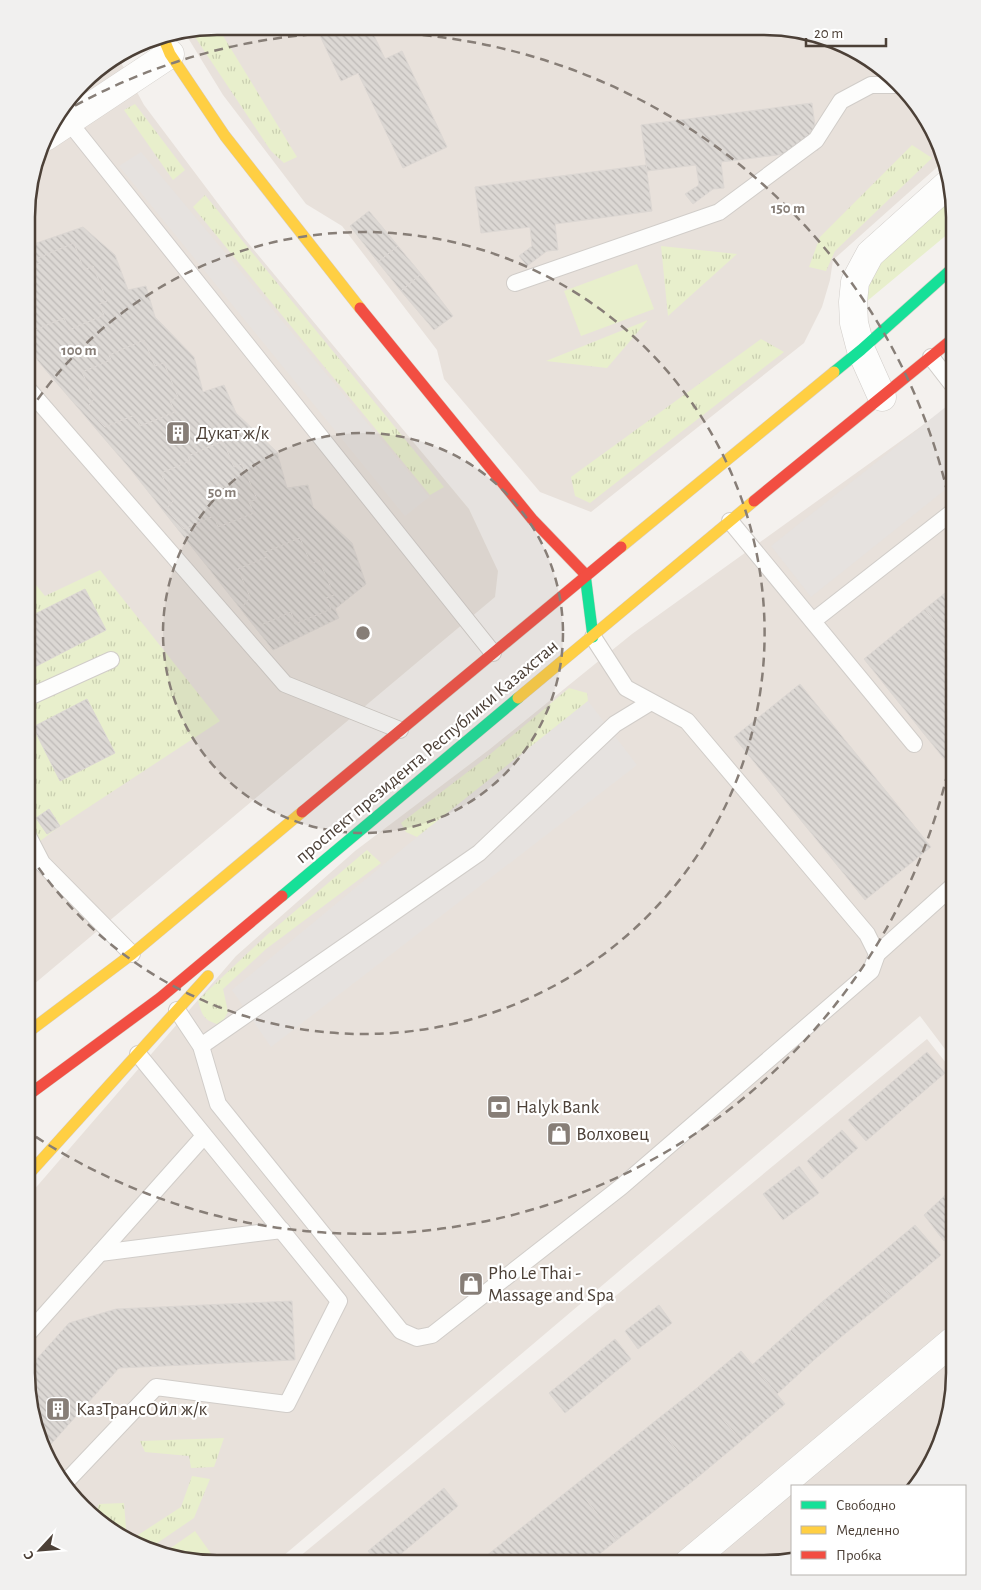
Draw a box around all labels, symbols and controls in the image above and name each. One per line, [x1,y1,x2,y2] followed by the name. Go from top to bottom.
[806,15,886,47] scale bar
[814,26,843,41] text: 20 m
[771,201,805,216] text: 150 m
[61,343,97,358] text: 100 m
[165,420,191,446] building icon: Дукат ж/к
[196,424,269,443] place label: Дукат ж/к
[208,485,236,500] text: 50 m
[354,624,372,642] centre of rings
[292,637,562,867] street label: проспект президента Республики Казахстан
[486,1094,512,1120] bank icon: Halyk Bank
[516,1098,600,1117] place label: Halyk Bank
[546,1121,572,1147] shop icon: Волховец
[576,1125,649,1144] place label: Волховец
[488,1264,615,1305] place label: Pho Le Thai - Massage and Spa
[458,1271,484,1297] shop icon: Pho Le Thai - Massage and Spa
[45,1396,71,1422] building icon: КазТрансОйл ж/к
[76,1400,207,1419] place label: КазТрансОйл ж/к
[791,1485,966,1575] legend
[836,1498,896,1513] text: Свободно
[836,1523,900,1538] text: Медленно
[15,1525,65,1575] north arrow
[21,1548,37,1562] text: С
[836,1548,882,1563] text: Пробка

